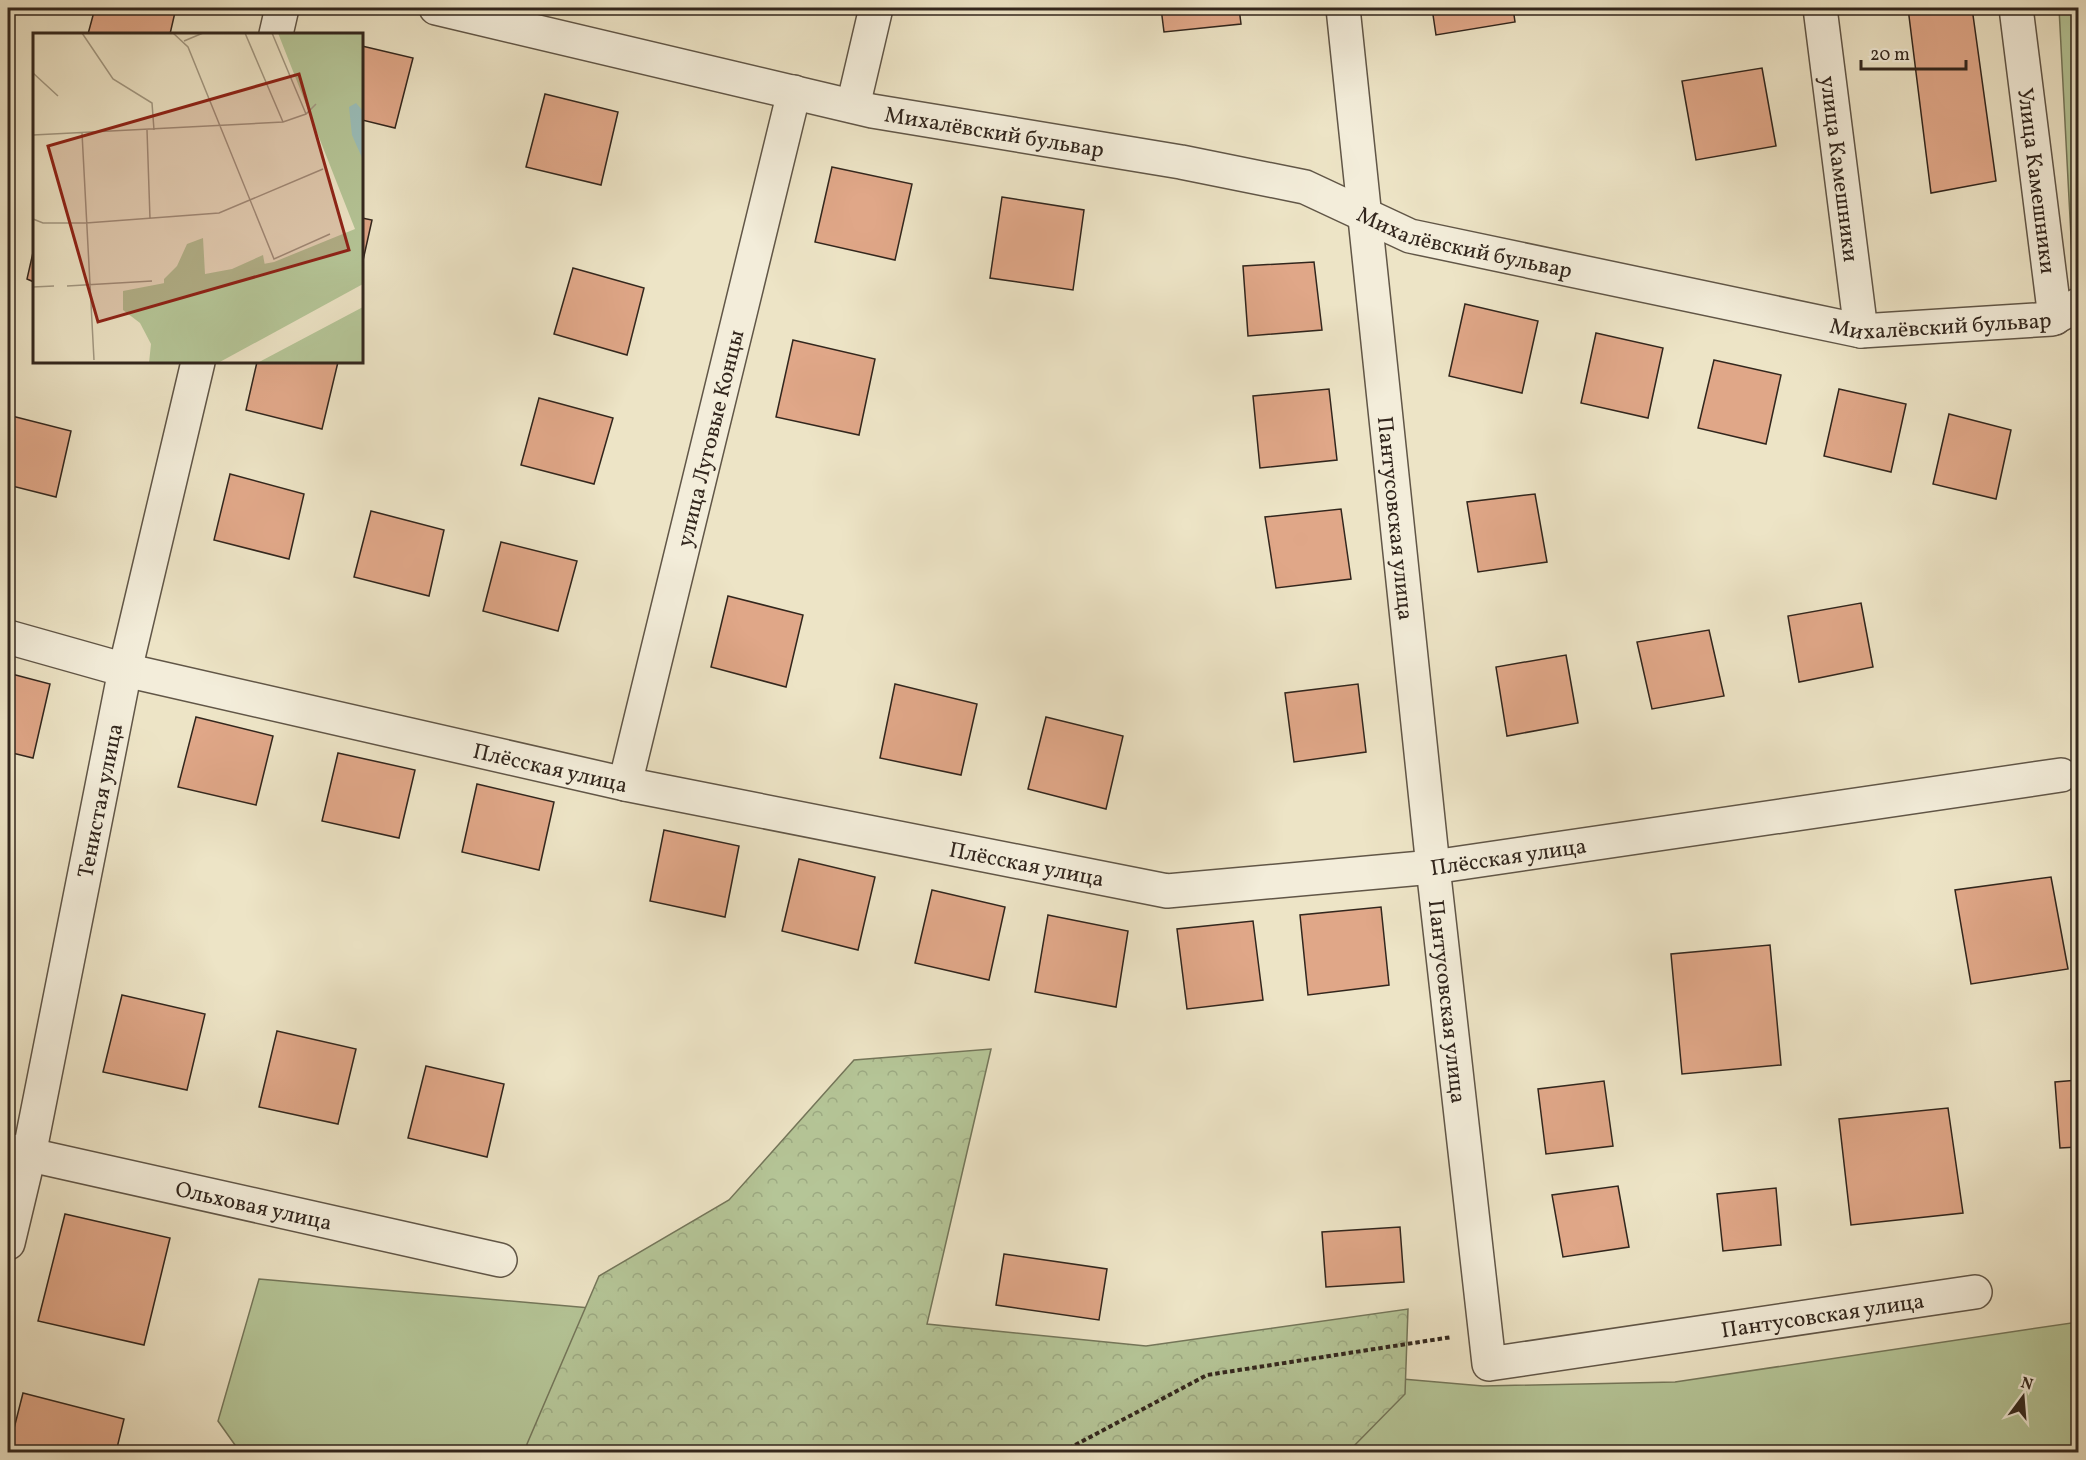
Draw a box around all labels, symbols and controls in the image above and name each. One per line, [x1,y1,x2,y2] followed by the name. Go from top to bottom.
[33,33,363,363] inset map
[1861,33,1966,71] scale bar
[1870,43,1910,68] text: 20 m
[1811,74,1865,264] street label: улица Камешники
[2008,86,2062,276] street label: Улица Камешники
[882,100,1106,167] street label: Михалёвский бульвар
[1351,200,1575,288] street label: Михалёвский бульвар
[1826,306,2052,349] street label: Михалёвский бульвар
[670,327,753,551] street label: улица Луговые Концы
[1368,415,1420,622] street label: Пантусовская улица
[71,721,132,881] street label: Тенистая улица
[470,737,630,802] street label: Плёсская улица
[1428,832,1589,885] street label: Плёсская улица
[946,835,1107,896] street label: Плёсская улица
[1419,898,1473,1105] street label: Пантусовская улица
[172,1175,335,1240] street label: Ольховая улица
[1719,1287,1927,1347] street label: Пантусовская улица
[1993,1367,2053,1427] north arrow
[2018,1372,2036,1397] text: N

